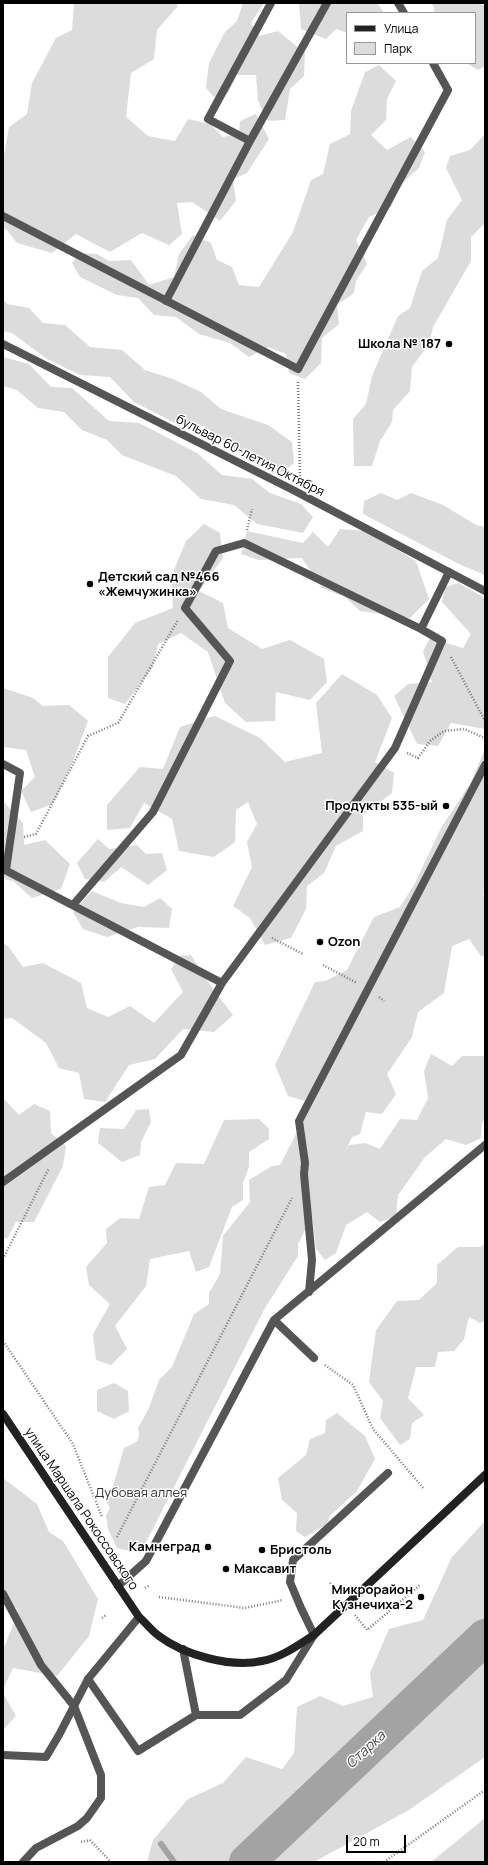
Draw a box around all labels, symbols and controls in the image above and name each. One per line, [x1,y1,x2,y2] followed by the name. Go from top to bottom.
[346,12,476,64] legend
[384,20,418,37] text: Улица
[384,40,412,57] text: Парк
[358,336,441,352] place label: Школа № 187
[444,339,454,349] marker: Школа № 187
[173,412,327,500] street label: бульвар 60-летия Октября
[98,569,220,600] place label: Детский сад №466 «Жемчужинка»
[85,579,95,589] marker: Детский сад №466 «Жемчужинка»
[325,798,438,814] place label: Продукты 535-ый
[441,801,451,811] marker: Продукты 535-ый
[328,934,360,950] place label: Ozon
[315,937,325,947] marker: Ozon
[21,1425,141,1593] street label: улица Маршала Рокоссовского
[95,1485,187,1501] park label: Дубовая аллея
[129,1539,200,1555] place label: Камнеград
[203,1542,213,1552] marker: Камнеград
[270,1542,332,1558] place label: Бристоль
[257,1545,267,1555] marker: Бристоль
[234,1561,296,1577] place label: Максавит
[221,1564,231,1574] marker: Максавит
[331,1582,413,1613] place label: Микрорайон Кузнечиха-2
[416,1592,426,1602] marker: Микрорайон Кузнечиха-2
[343,1728,389,1772] water label: Старка
[348,1827,408,1853] scale bar
[353,1833,380,1850] text: 20 m

